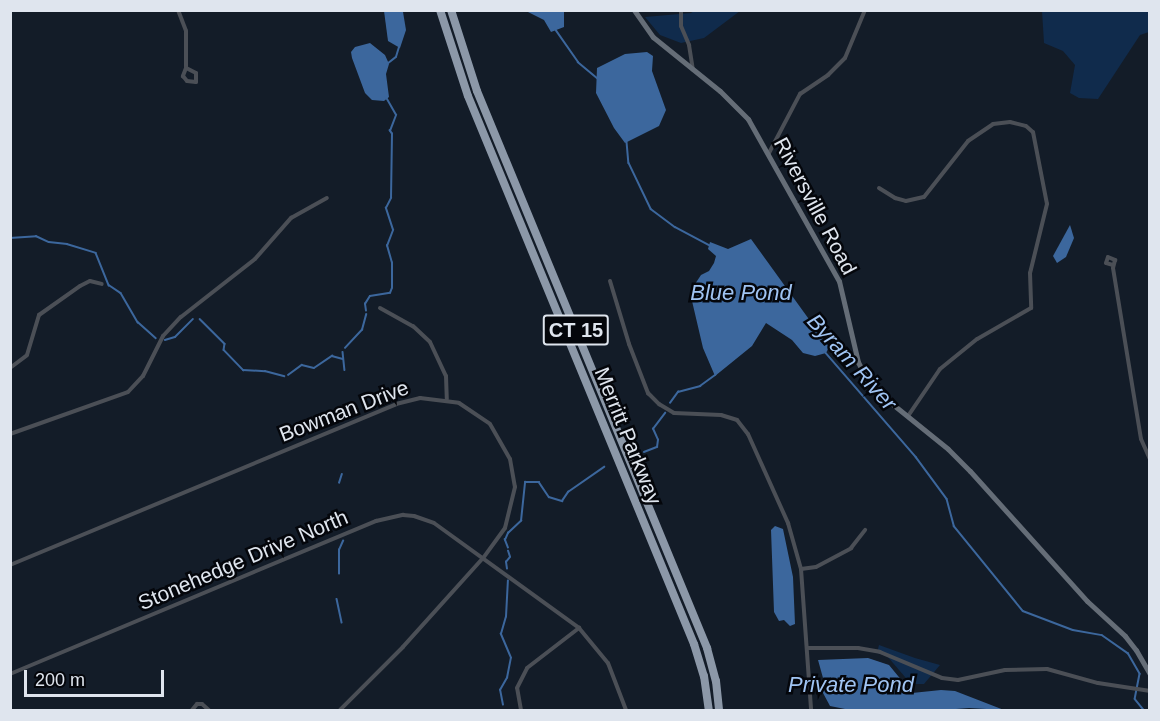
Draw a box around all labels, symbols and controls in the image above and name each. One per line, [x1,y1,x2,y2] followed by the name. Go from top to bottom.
[768,133,862,279] street label: Riversville Road
[690,280,792,306] water label: Blue Pond
[802,308,902,416] water label: Byram River
[542,313,610,347] road number: CT 15
[589,364,667,508] street label: Merritt Parkway
[276,375,412,447] street label: Bowman Drive
[134,504,352,616] street label: Stonehedge Drive North
[27,658,166,696] scale bar
[35,670,85,690] text: 200 m
[788,672,914,698] water label: Private Pond

